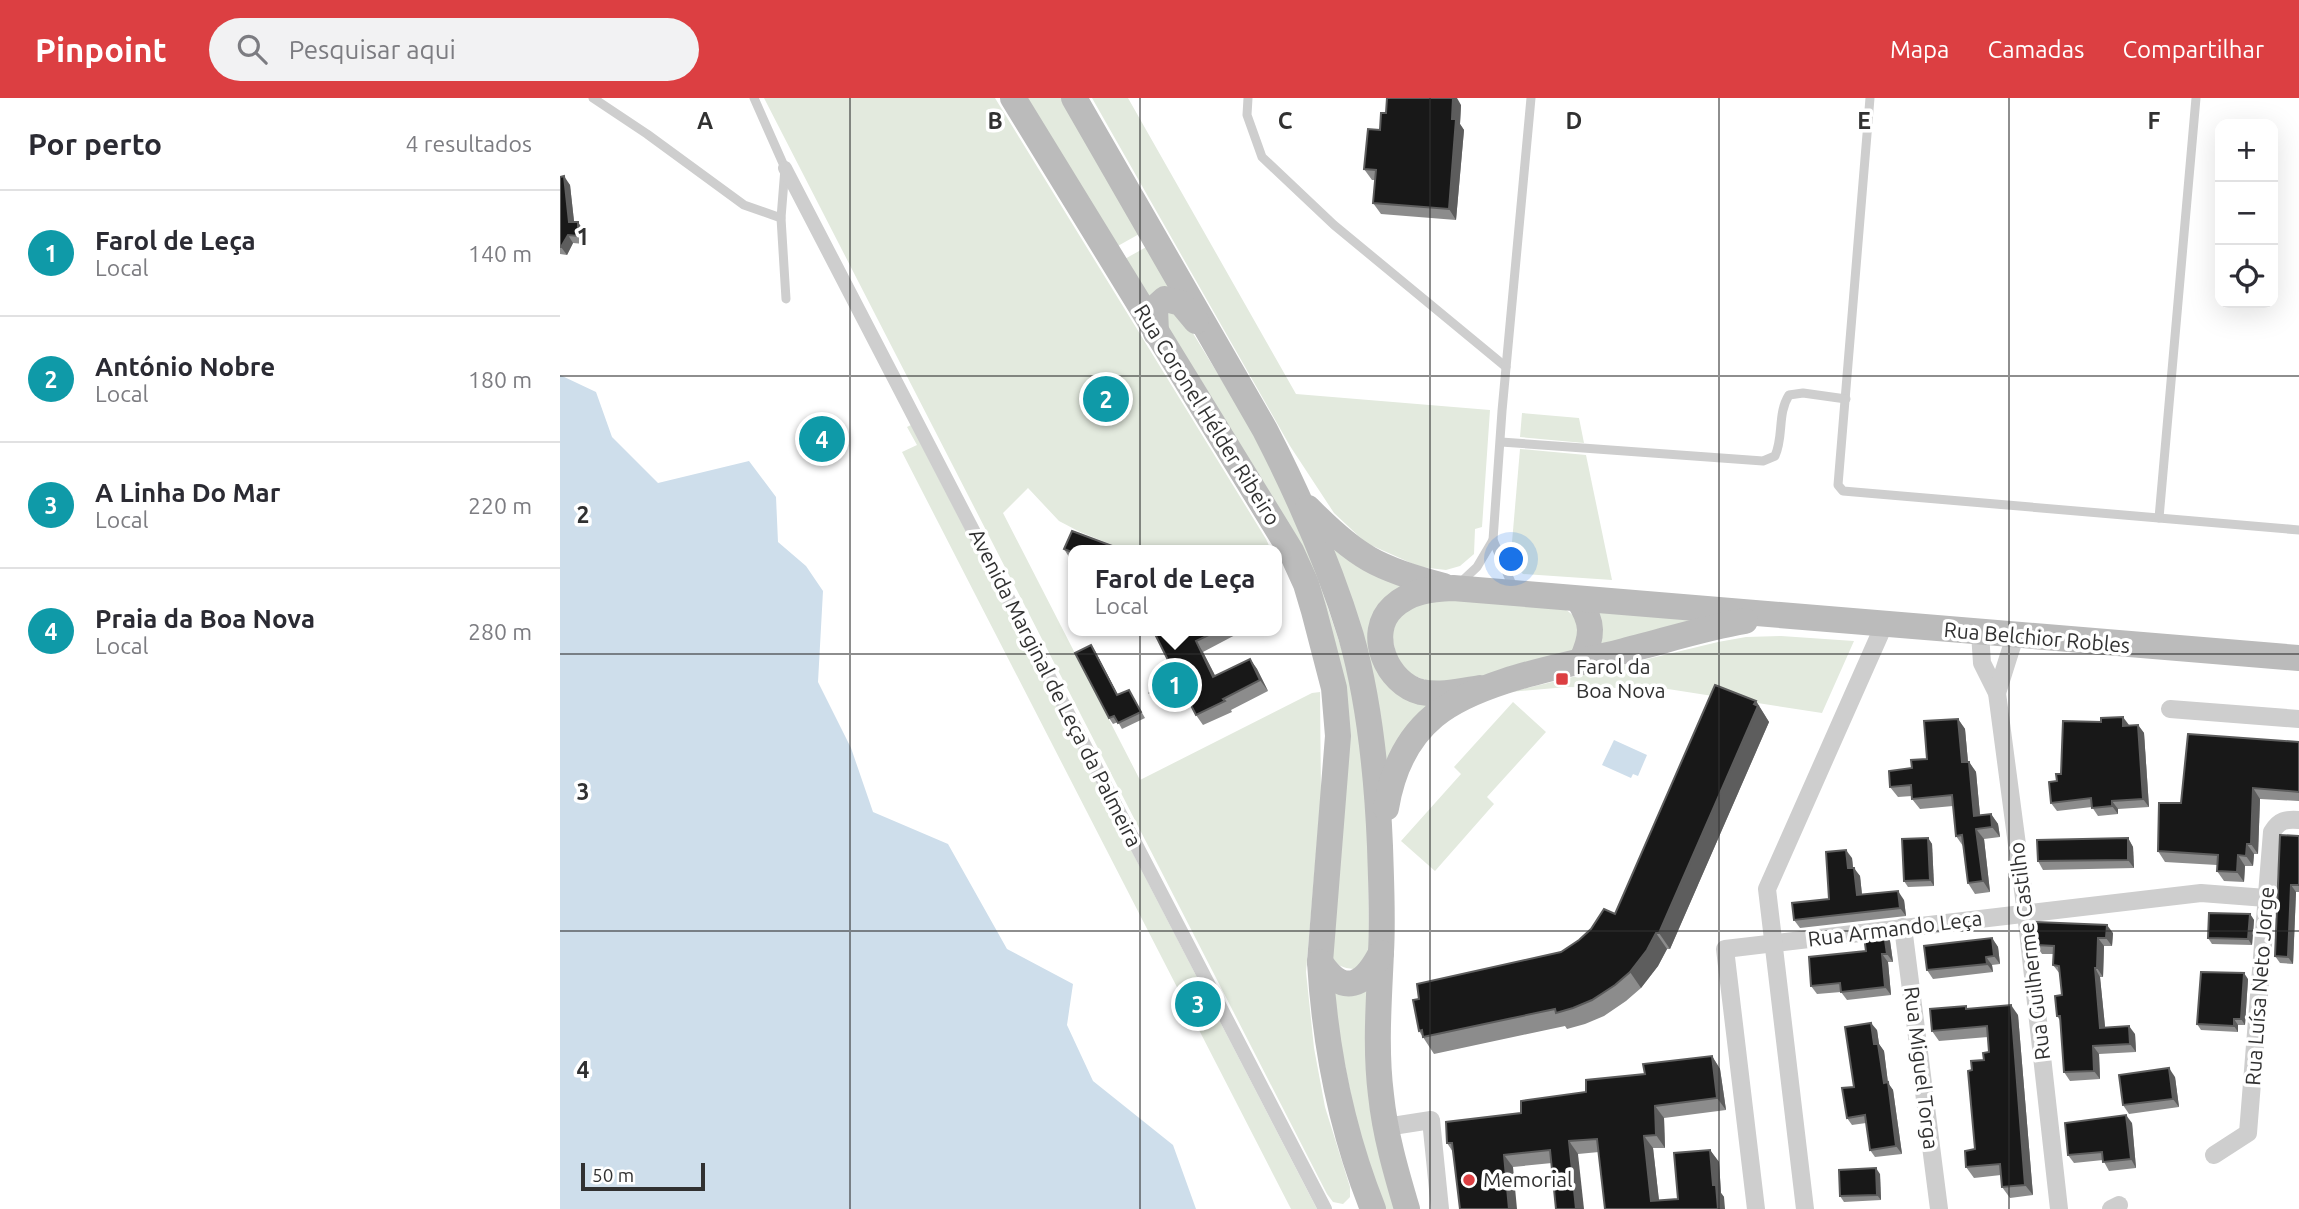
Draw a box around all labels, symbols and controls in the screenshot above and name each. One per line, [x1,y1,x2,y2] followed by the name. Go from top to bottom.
[209,18,699,81] search box
[233,30,271,68] icon: search
[35,31,167,68] text: Pinpoint
[289,35,456,64] text: Pesquisar aqui
[1890,36,1949,63] text: Mapa
[1987,36,2084,63] text: Camadas
[2122,36,2264,63] text: Compartilhar
[697,108,713,133] text: A
[987,108,1003,133] text: B
[1278,108,1293,133] text: C
[1566,108,1582,133] text: D
[1857,108,1871,133] text: E
[2148,108,2161,133] text: F
[2215,119,2278,308] map controls
[2215,119,2278,182] button: +
[28,127,162,161] text: Por perto
[406,131,532,156] text: 4 resultados
[2215,182,2278,245] button: −
[577,224,589,249] text: 1
[95,226,256,255] text: Farol de Leça
[45,241,57,266] text: 1
[468,241,532,266] text: 140 m
[2215,245,2278,308] button: locate
[95,255,149,280] text: Local
[1130,300,1286,529] street label: Rua Coronel Hélder Ribeiro
[95,352,275,381] text: António Nobre
[45,367,57,392] text: 2
[468,367,532,392] text: 180 m
[1083,373,1129,425] pin: 2
[95,381,149,406] text: Local
[799,413,845,465] pin: 4
[95,478,280,507] text: A Linha Do Mar
[45,493,57,518] text: 3
[468,493,532,518] text: 220 m
[577,502,589,527] text: 2
[95,507,149,532] text: Local
[965,524,1147,851] street label: Avenida Marginal de Leça da Palmeira
[1494,542,1528,576] your location
[1068,545,1282,636] popup
[1095,564,1255,593] text: Farol de Leça
[1095,593,1148,618] text: Local
[95,604,315,633] text: Praia da Boa Nova
[1943,617,2131,657] street label: Rua Belchior Robles
[45,619,57,644] text: 4
[468,619,532,644] text: 280 m
[95,633,149,658] text: Local
[1576,654,1665,702] place label: Farol da Boa Nova
[1152,659,1198,711] pin: 1
[1554,671,1570,687] marker: Farol da Boa Nova
[577,779,589,804] text: 3
[2004,841,2054,1061] street label: Rua Guilherme Castilho
[2240,886,2278,1086] street label: Rua Luísa Neto Jorge
[1806,905,1983,951] street label: Rua Armando Leça
[1175,978,1221,1030] pin: 3
[1900,985,1944,1151] street label: Rua Miguel Torga
[577,1057,590,1082] text: 4
[581,1160,705,1192] scale bar
[592,1164,634,1186] text: 50 m
[1483,1167,1573,1191] place label: Memorial
[1461,1172,1477,1188] marker: Memorial

